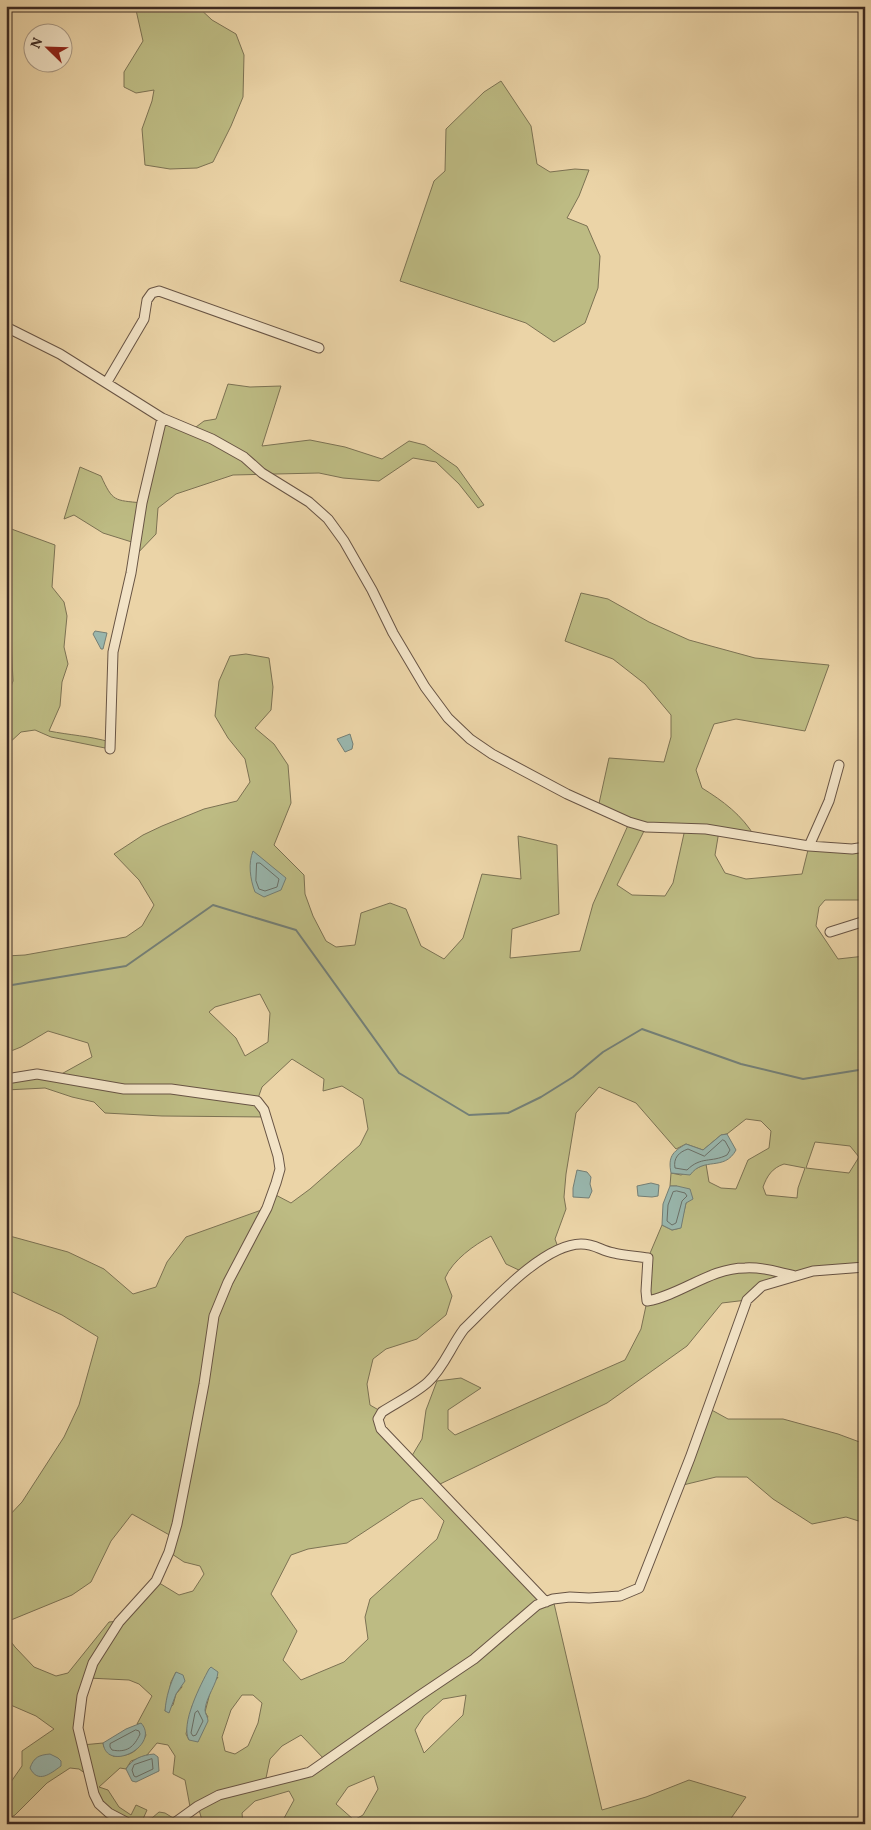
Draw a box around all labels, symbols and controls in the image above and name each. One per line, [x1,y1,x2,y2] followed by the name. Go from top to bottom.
[22,22,72,72] north arrow
[27,35,48,52] text: N

